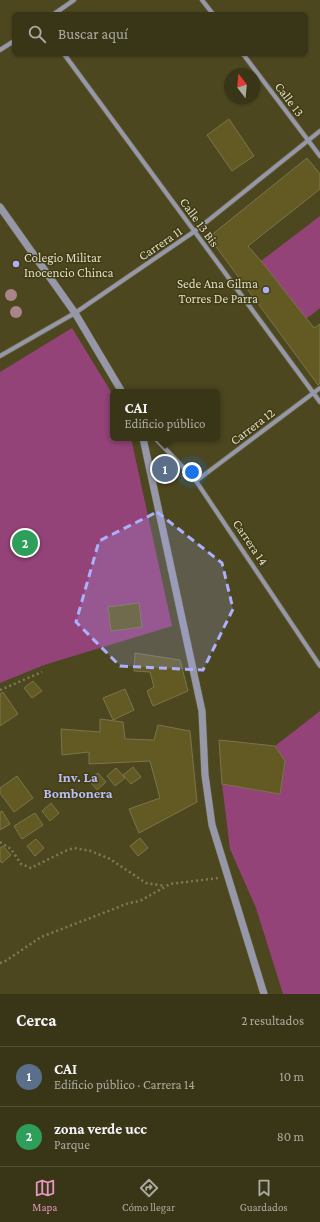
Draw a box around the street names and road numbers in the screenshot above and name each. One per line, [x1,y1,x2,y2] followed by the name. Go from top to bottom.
[272,79,307,119] street label: Calle 13
[177,195,222,250] street label: Calle 13 Bis
[135,223,185,264] street label: Carrera 11
[227,405,277,448] street label: Carrera 12
[230,516,272,568] street label: Carrera 14

